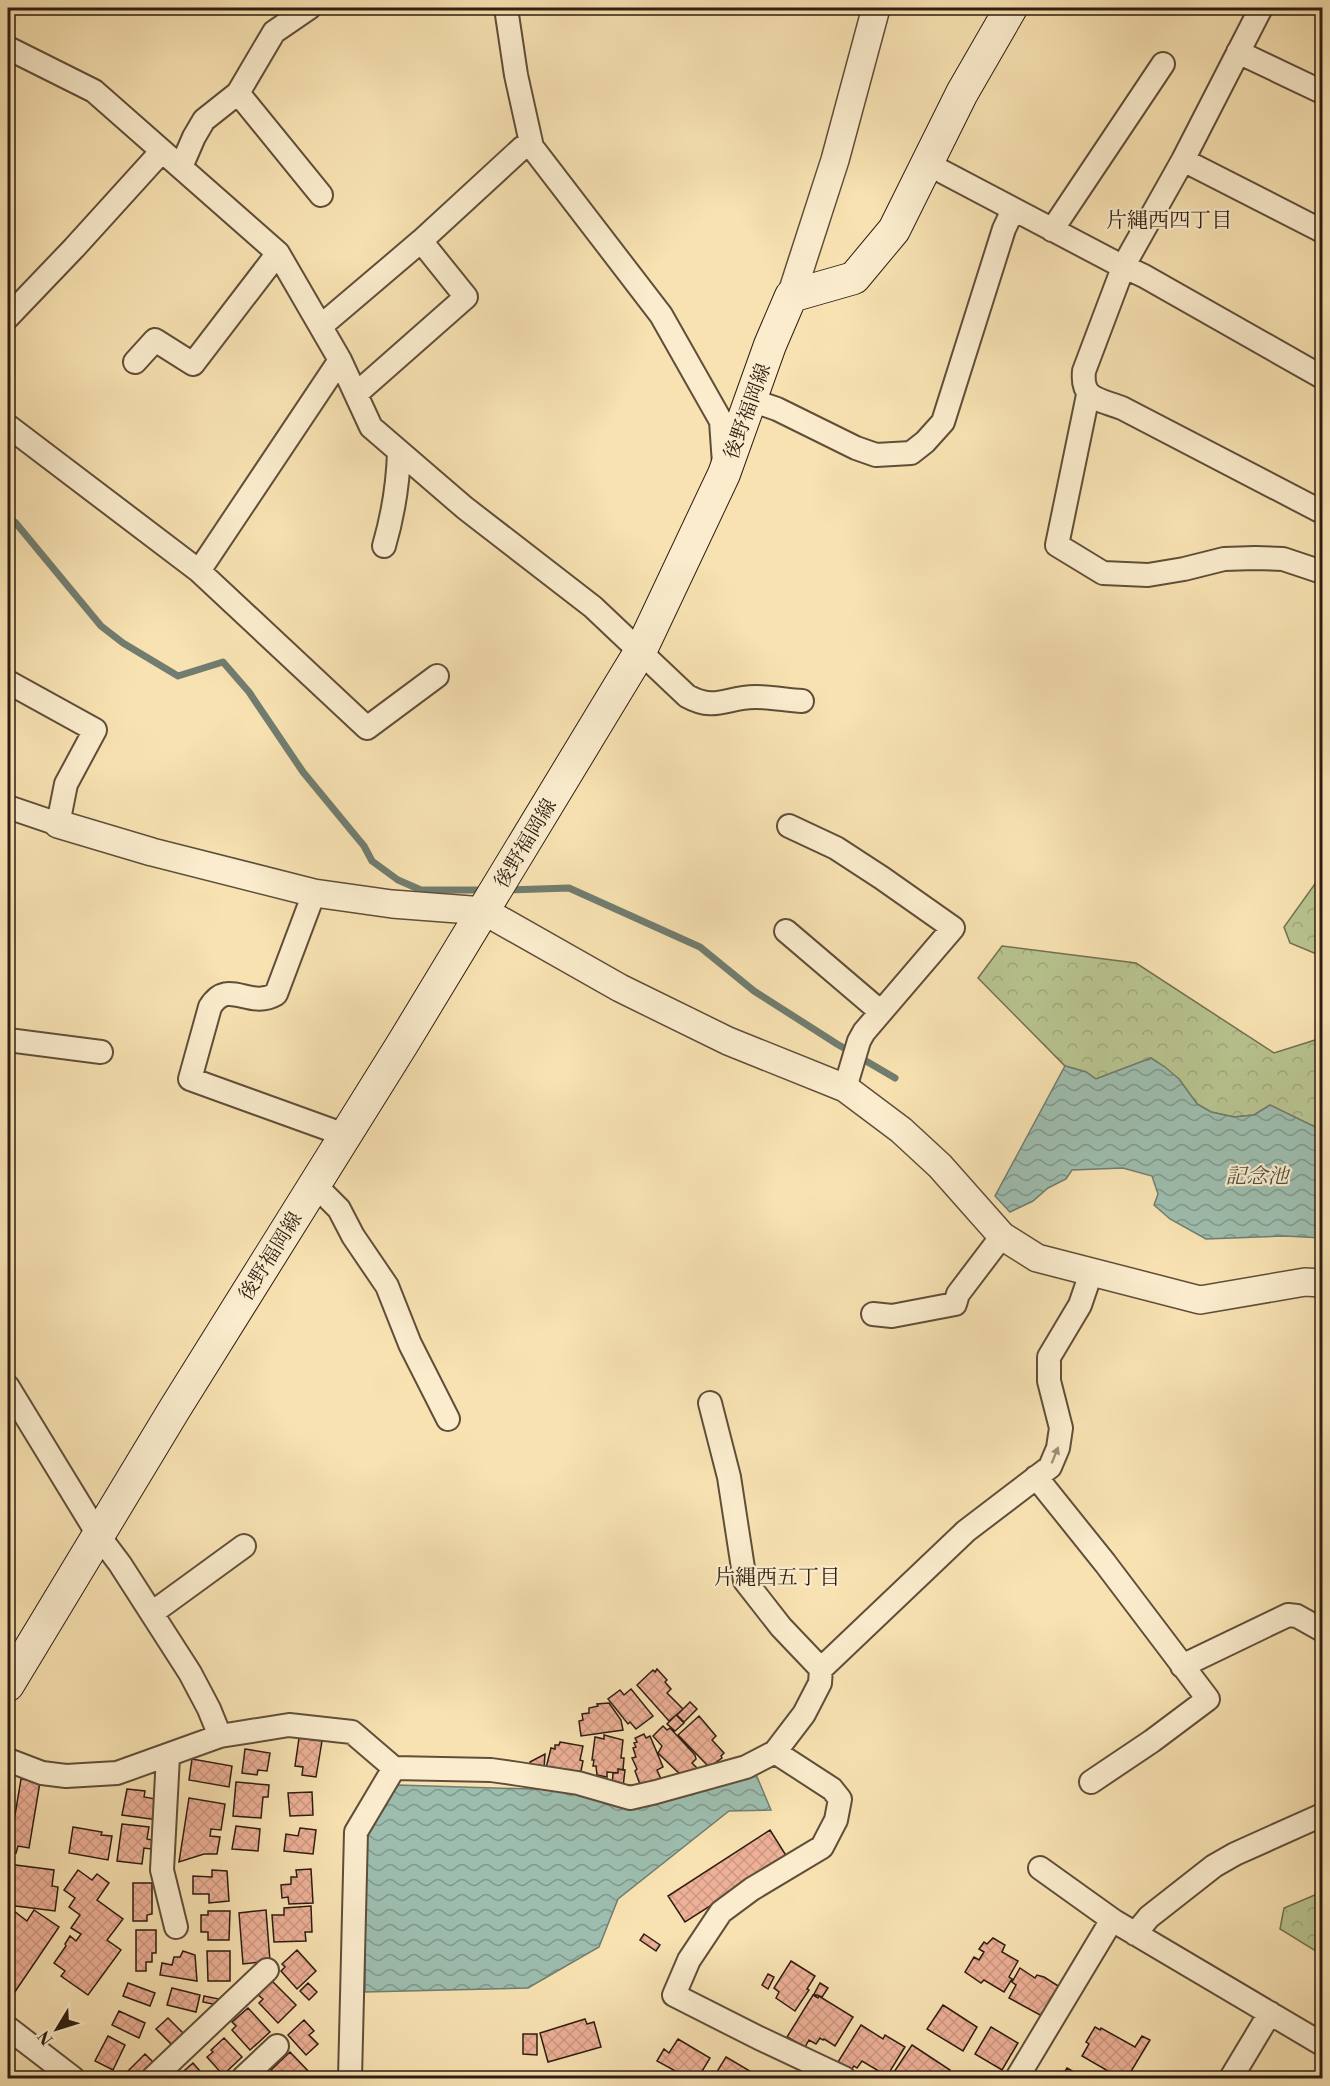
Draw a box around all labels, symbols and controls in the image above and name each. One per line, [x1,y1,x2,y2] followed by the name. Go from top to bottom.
[1106,208,1232,234] district label: 片縄西四丁目
[720,360,777,463] street label: 後野福岡線
[490,794,563,893] street label: 後野福岡線
[1226,1164,1290,1190] water label: 記念池
[234,1208,308,1306] street label: 後野福岡線
[1050,1445,1060,1463] one-way arrow
[714,1565,840,1591] district label: 片縄西五丁目
[27,1999,87,2059] north arrow
[34,2026,58,2049] text: N

